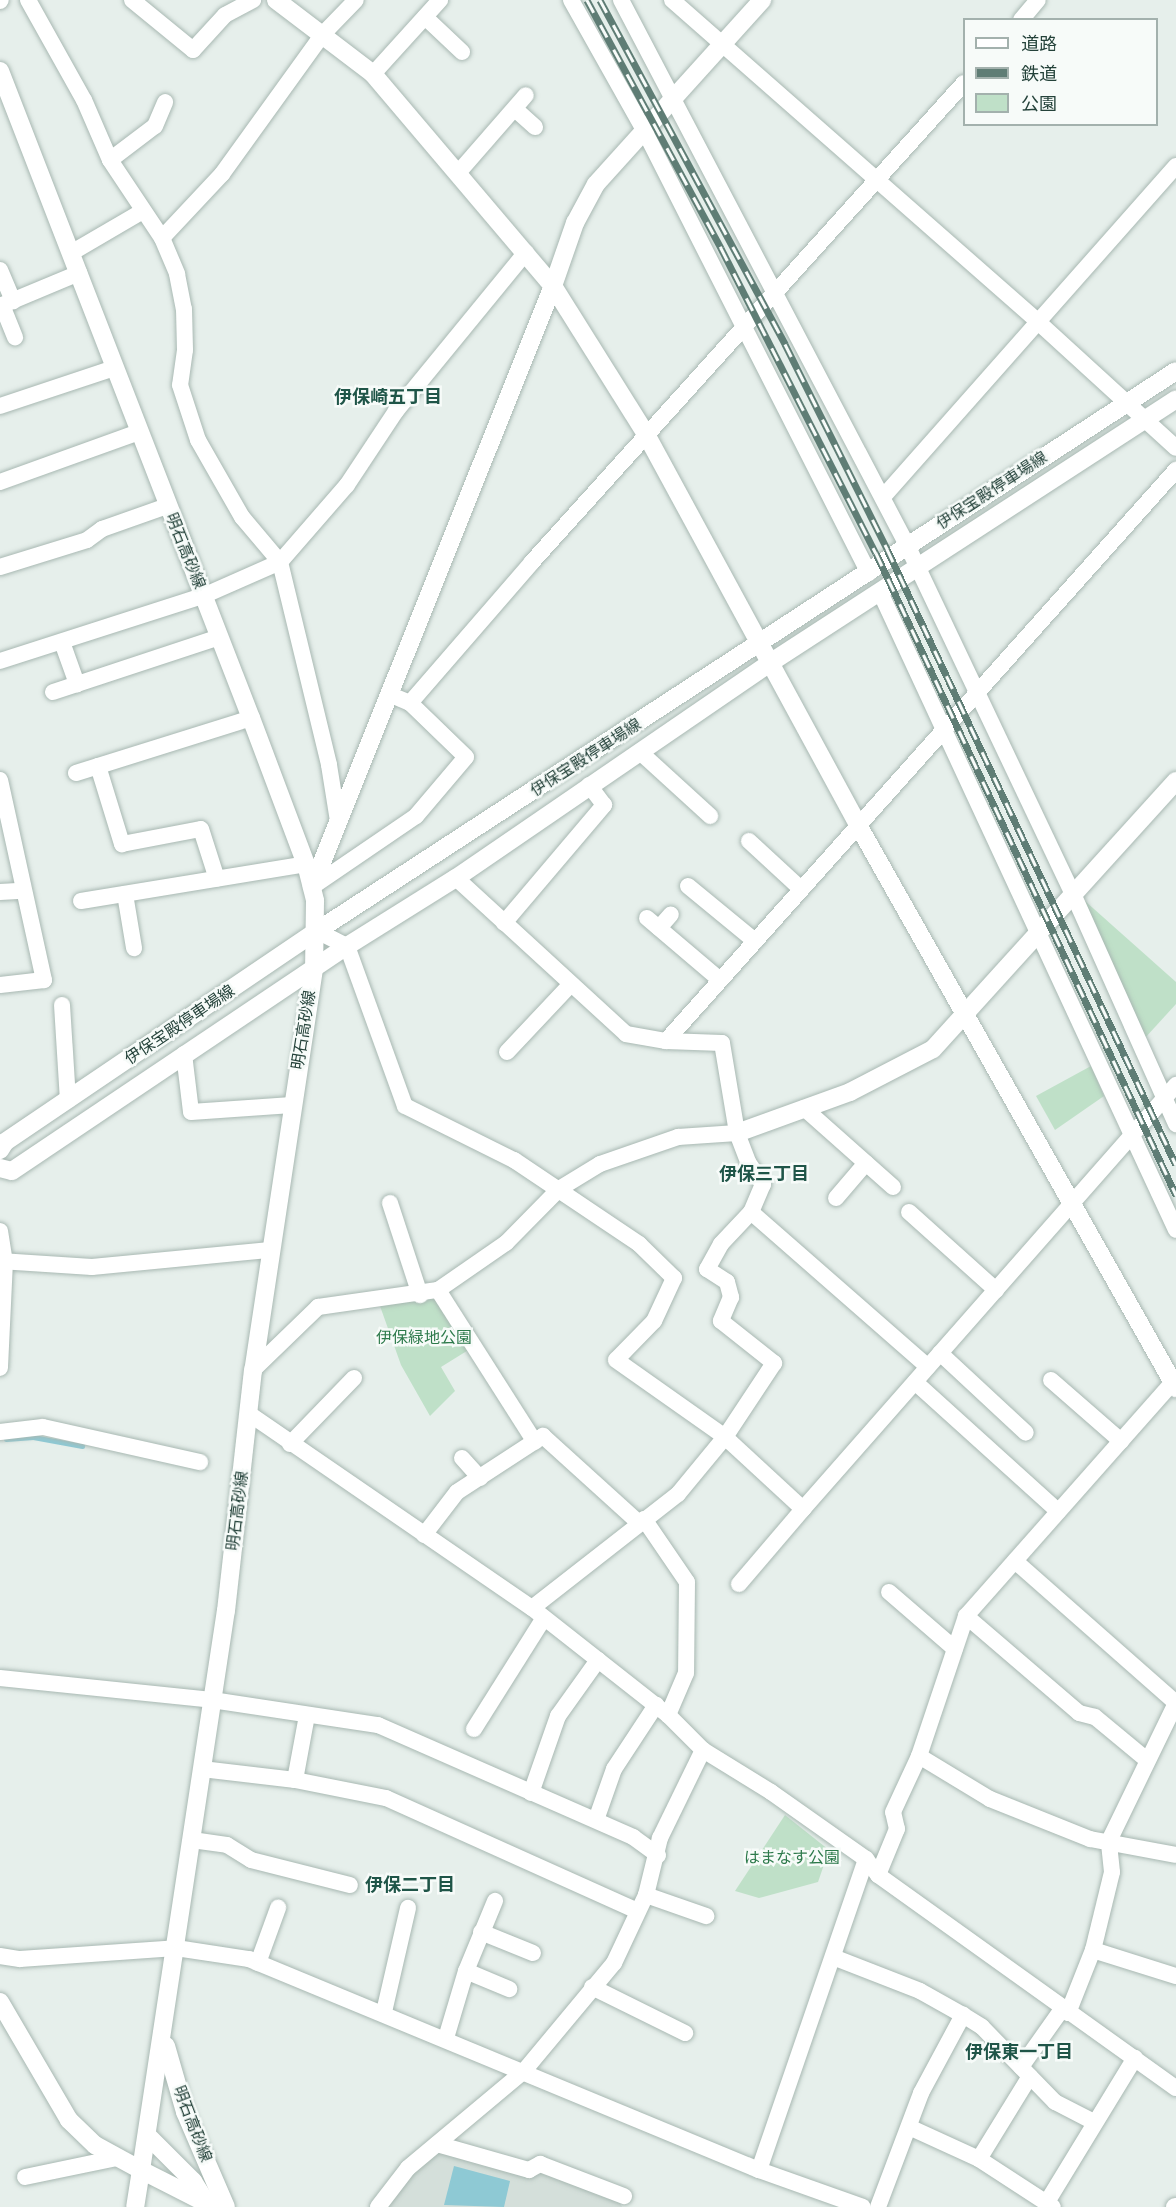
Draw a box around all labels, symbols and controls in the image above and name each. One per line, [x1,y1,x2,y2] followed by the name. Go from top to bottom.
[963,18,1158,126] legend
[1021,31,1057,57] text: 道路
[1021,61,1057,87] text: 鉄道
[1021,91,1057,117] text: 公園
[334,386,442,408] district label: 伊保崎五丁目
[933,448,1051,534] street label: 伊保宝殿停車場線
[161,510,209,592] street label: 明石高砂線
[527,715,645,801] street label: 伊保宝殿停車場線
[122,981,238,1069] street label: 伊保宝殿停車場線
[288,989,320,1071] street label: 明石高砂線
[719,1163,809,1185] district label: 伊保三丁目
[376,1328,472,1348] park label: 伊保緑地公園
[224,1470,252,1552] street label: 明石高砂線
[744,1848,840,1868] park label: はまなす公園
[365,1874,455,1896] district label: 伊保二丁目
[965,2041,1073,2063] district label: 伊保東一丁目
[169,2083,215,2165] street label: 明石高砂線

